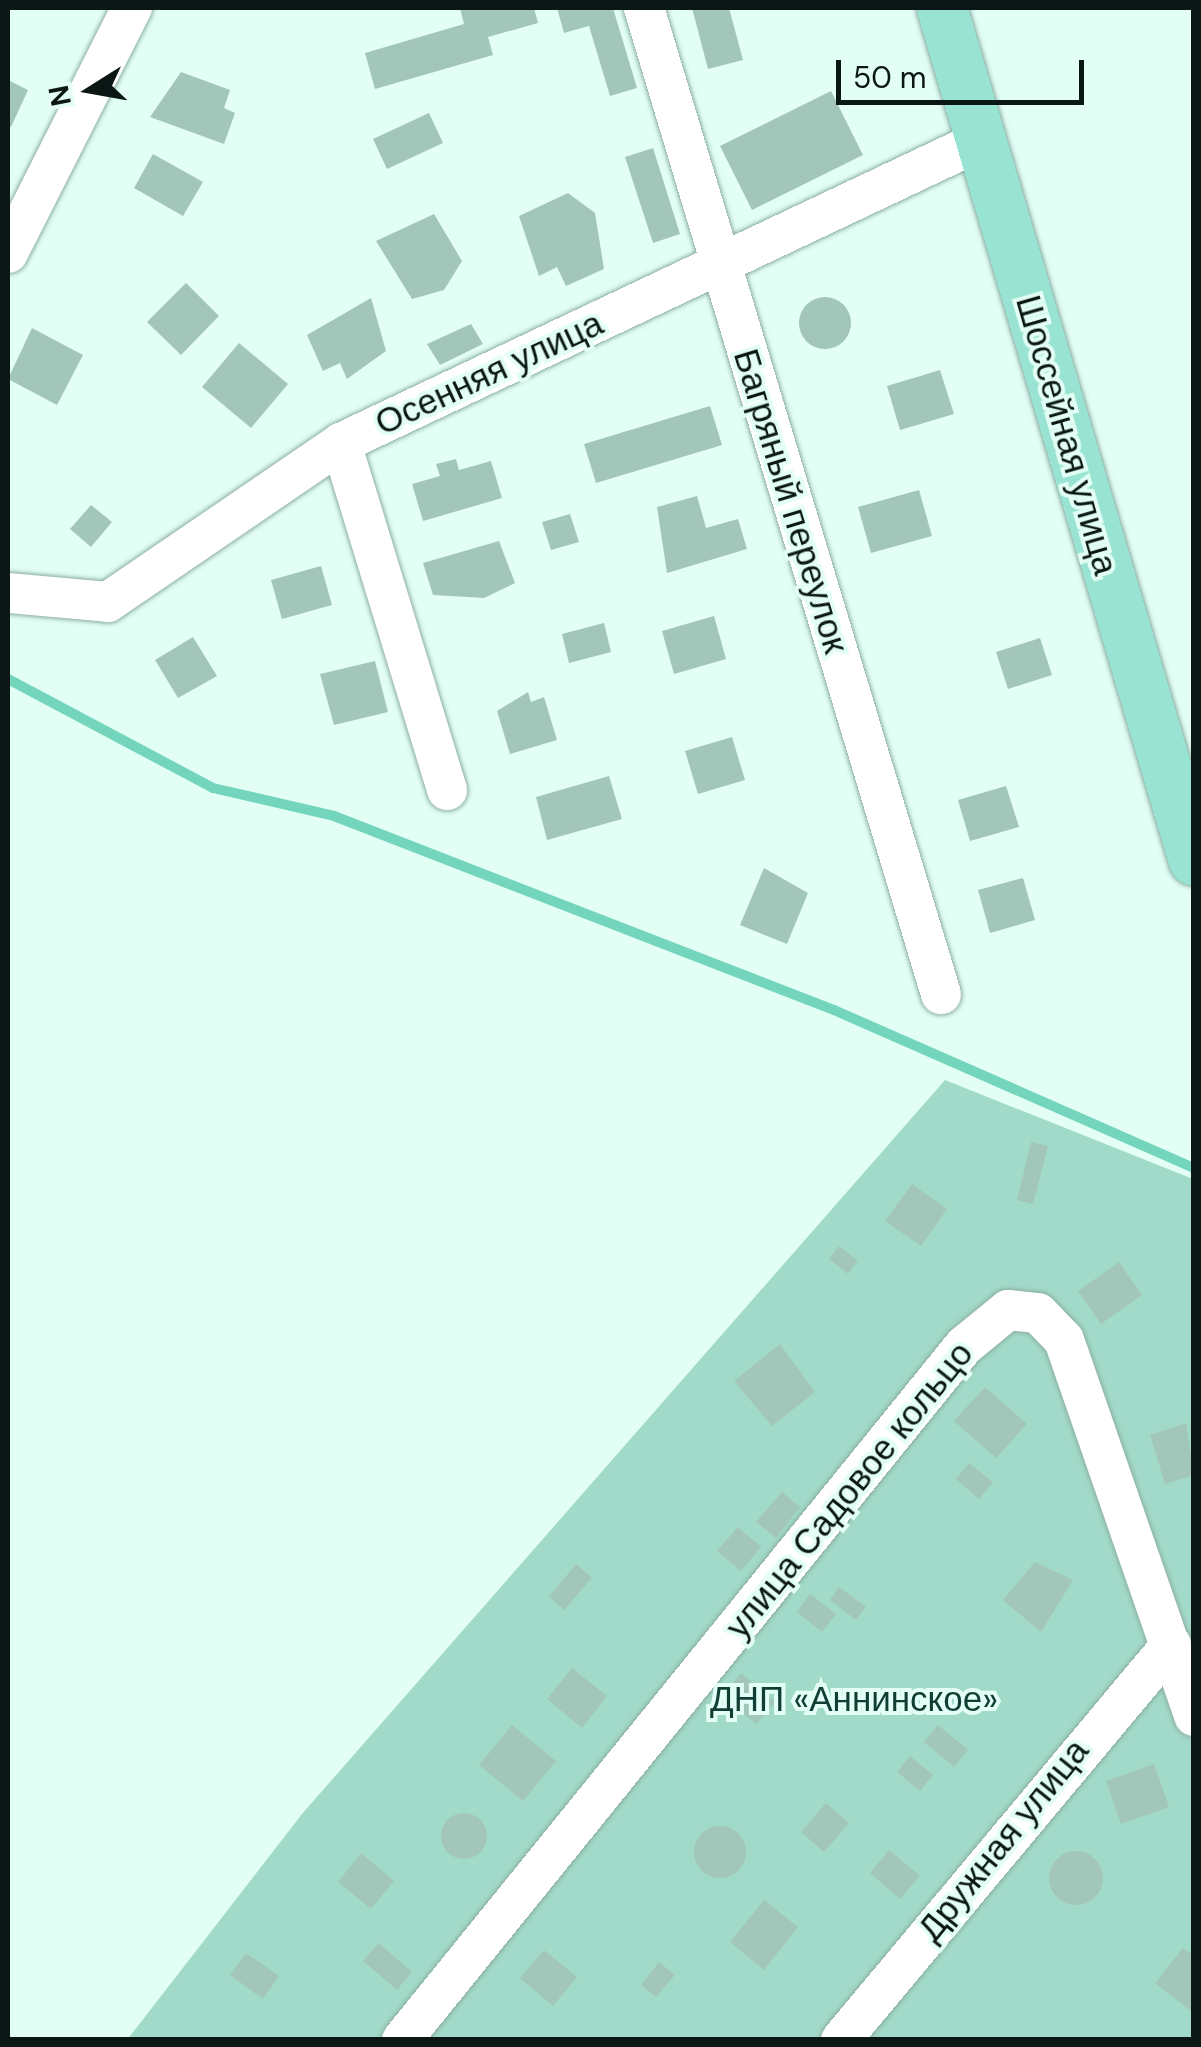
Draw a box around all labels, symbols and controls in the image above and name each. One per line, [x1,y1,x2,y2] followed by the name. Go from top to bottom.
[40,40,140,140] north arrow
[841,40,1088,102] scale bar
[853,58,927,97] text: 50 m
[40,82,80,109] text: N
[1007,290,1127,580] street label: Шоссейная улица
[369,302,609,444] street label: Осенняя улица
[725,344,857,658] street label: Багряный переулок
[717,1333,981,1647] street label: улица Садовое кольцо
[710,1678,998,1720] park label: ДНП «Аннинское»
[909,1731,1097,1949] street label: Дружная улица

